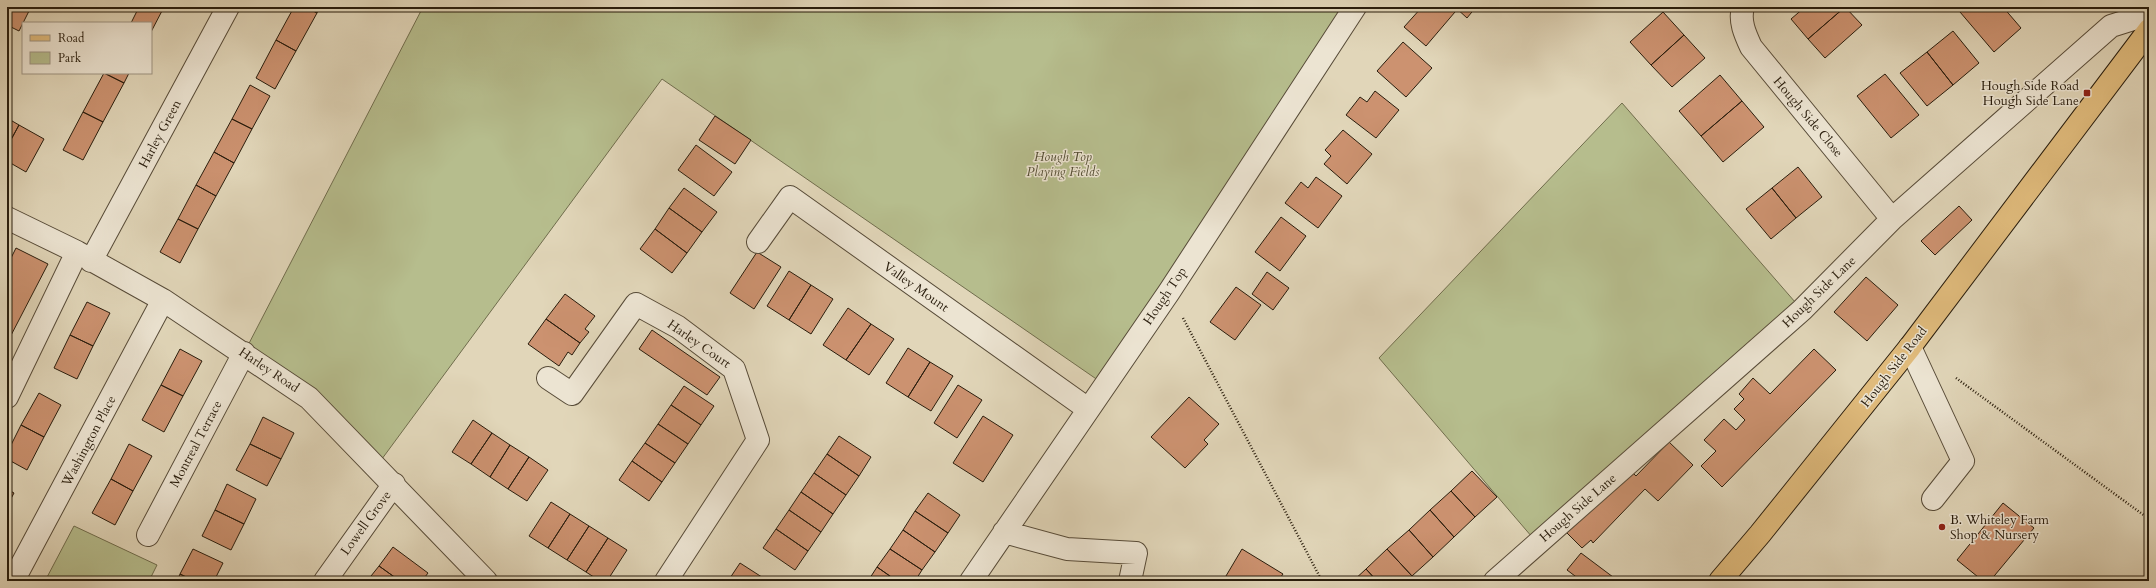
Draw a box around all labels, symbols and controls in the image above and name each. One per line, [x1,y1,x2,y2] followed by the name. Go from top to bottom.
[22,22,152,74] legend
[58,30,85,46] text: Road
[58,50,82,66] text: Park
[1769,73,1847,161] street label: Hough Side Close
[1981,77,2079,110] place label: Hough Side Road Hough Side Lane
[2082,88,2092,98] marker: Hough Side Road Hough Side Lane
[134,96,186,171] street label: Harley Green
[1026,148,1100,181] park label: Hough Top Playing Fields
[1778,252,1860,332] street label: Hough Side Lane
[880,258,952,316] street label: Valley Mount
[1139,263,1191,329] street label: Hough Top
[664,315,734,373] street label: Harley Court
[1857,323,1931,411] street label: Hough Side Road
[235,343,303,397] street label: Harley Road
[57,392,121,490] street label: Washington Place
[165,397,227,491] street label: Montreal Terrace
[1536,470,1620,546] street label: Hough Side Lane
[336,487,396,559] street label: Lowell Grove
[1950,511,2049,544] place label: B. Whiteley Farm Shop & Nursery
[1937,522,1947,532] marker: B. Whiteley Farm Shop & Nursery

